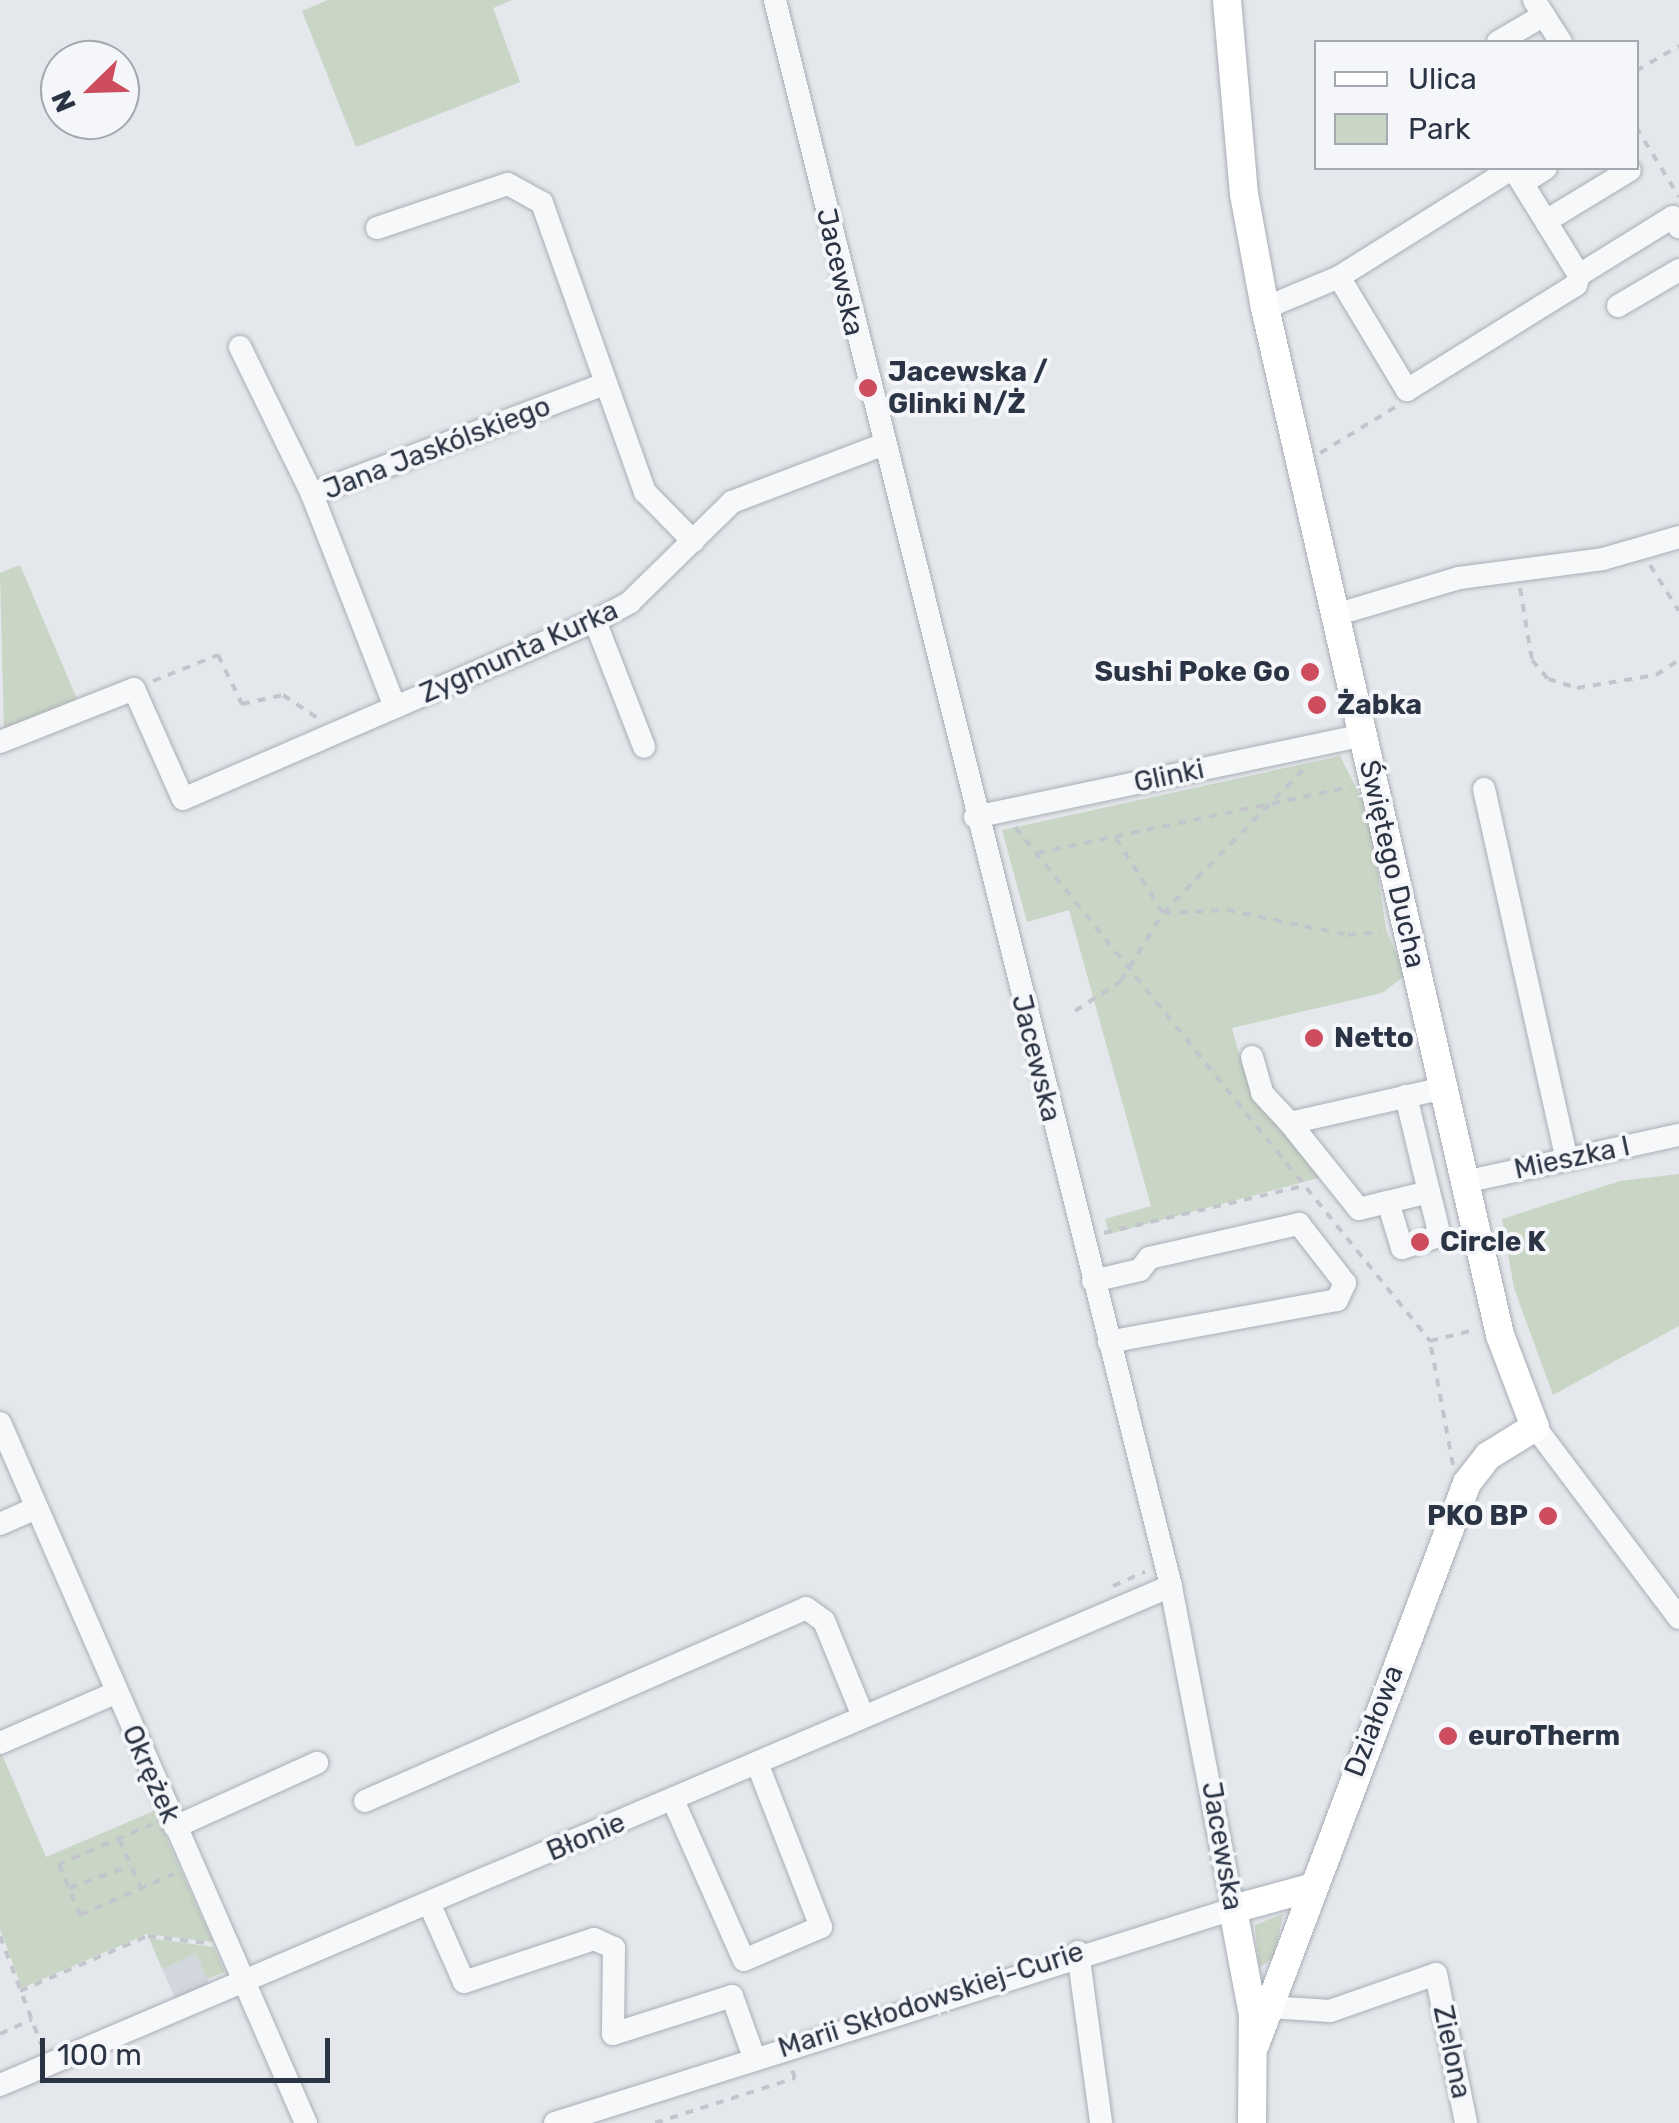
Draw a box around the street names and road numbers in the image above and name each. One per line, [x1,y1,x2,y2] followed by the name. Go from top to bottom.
[809,205,871,339] street label: Jacewska
[319,389,555,507] street label: Jana Jaskólskiego
[415,593,623,711] street label: Zygmunta Kurka
[1131,752,1207,800] street label: Glinki
[1352,757,1432,971] street label: Świętego Ducha
[1004,991,1068,1125] street label: Jacewska
[1511,1129,1633,1187] street label: Mieszka I
[1337,1661,1411,1781] street label: Działowa
[115,1720,187,1828] street label: Okrężek
[1194,1779,1250,1913] street label: Jacewska
[542,1806,630,1868] street label: Błonie
[774,1935,1088,2065] street label: Marii Skłodowskiej-Curie
[1426,2002,1478,2102] street label: Zielona

